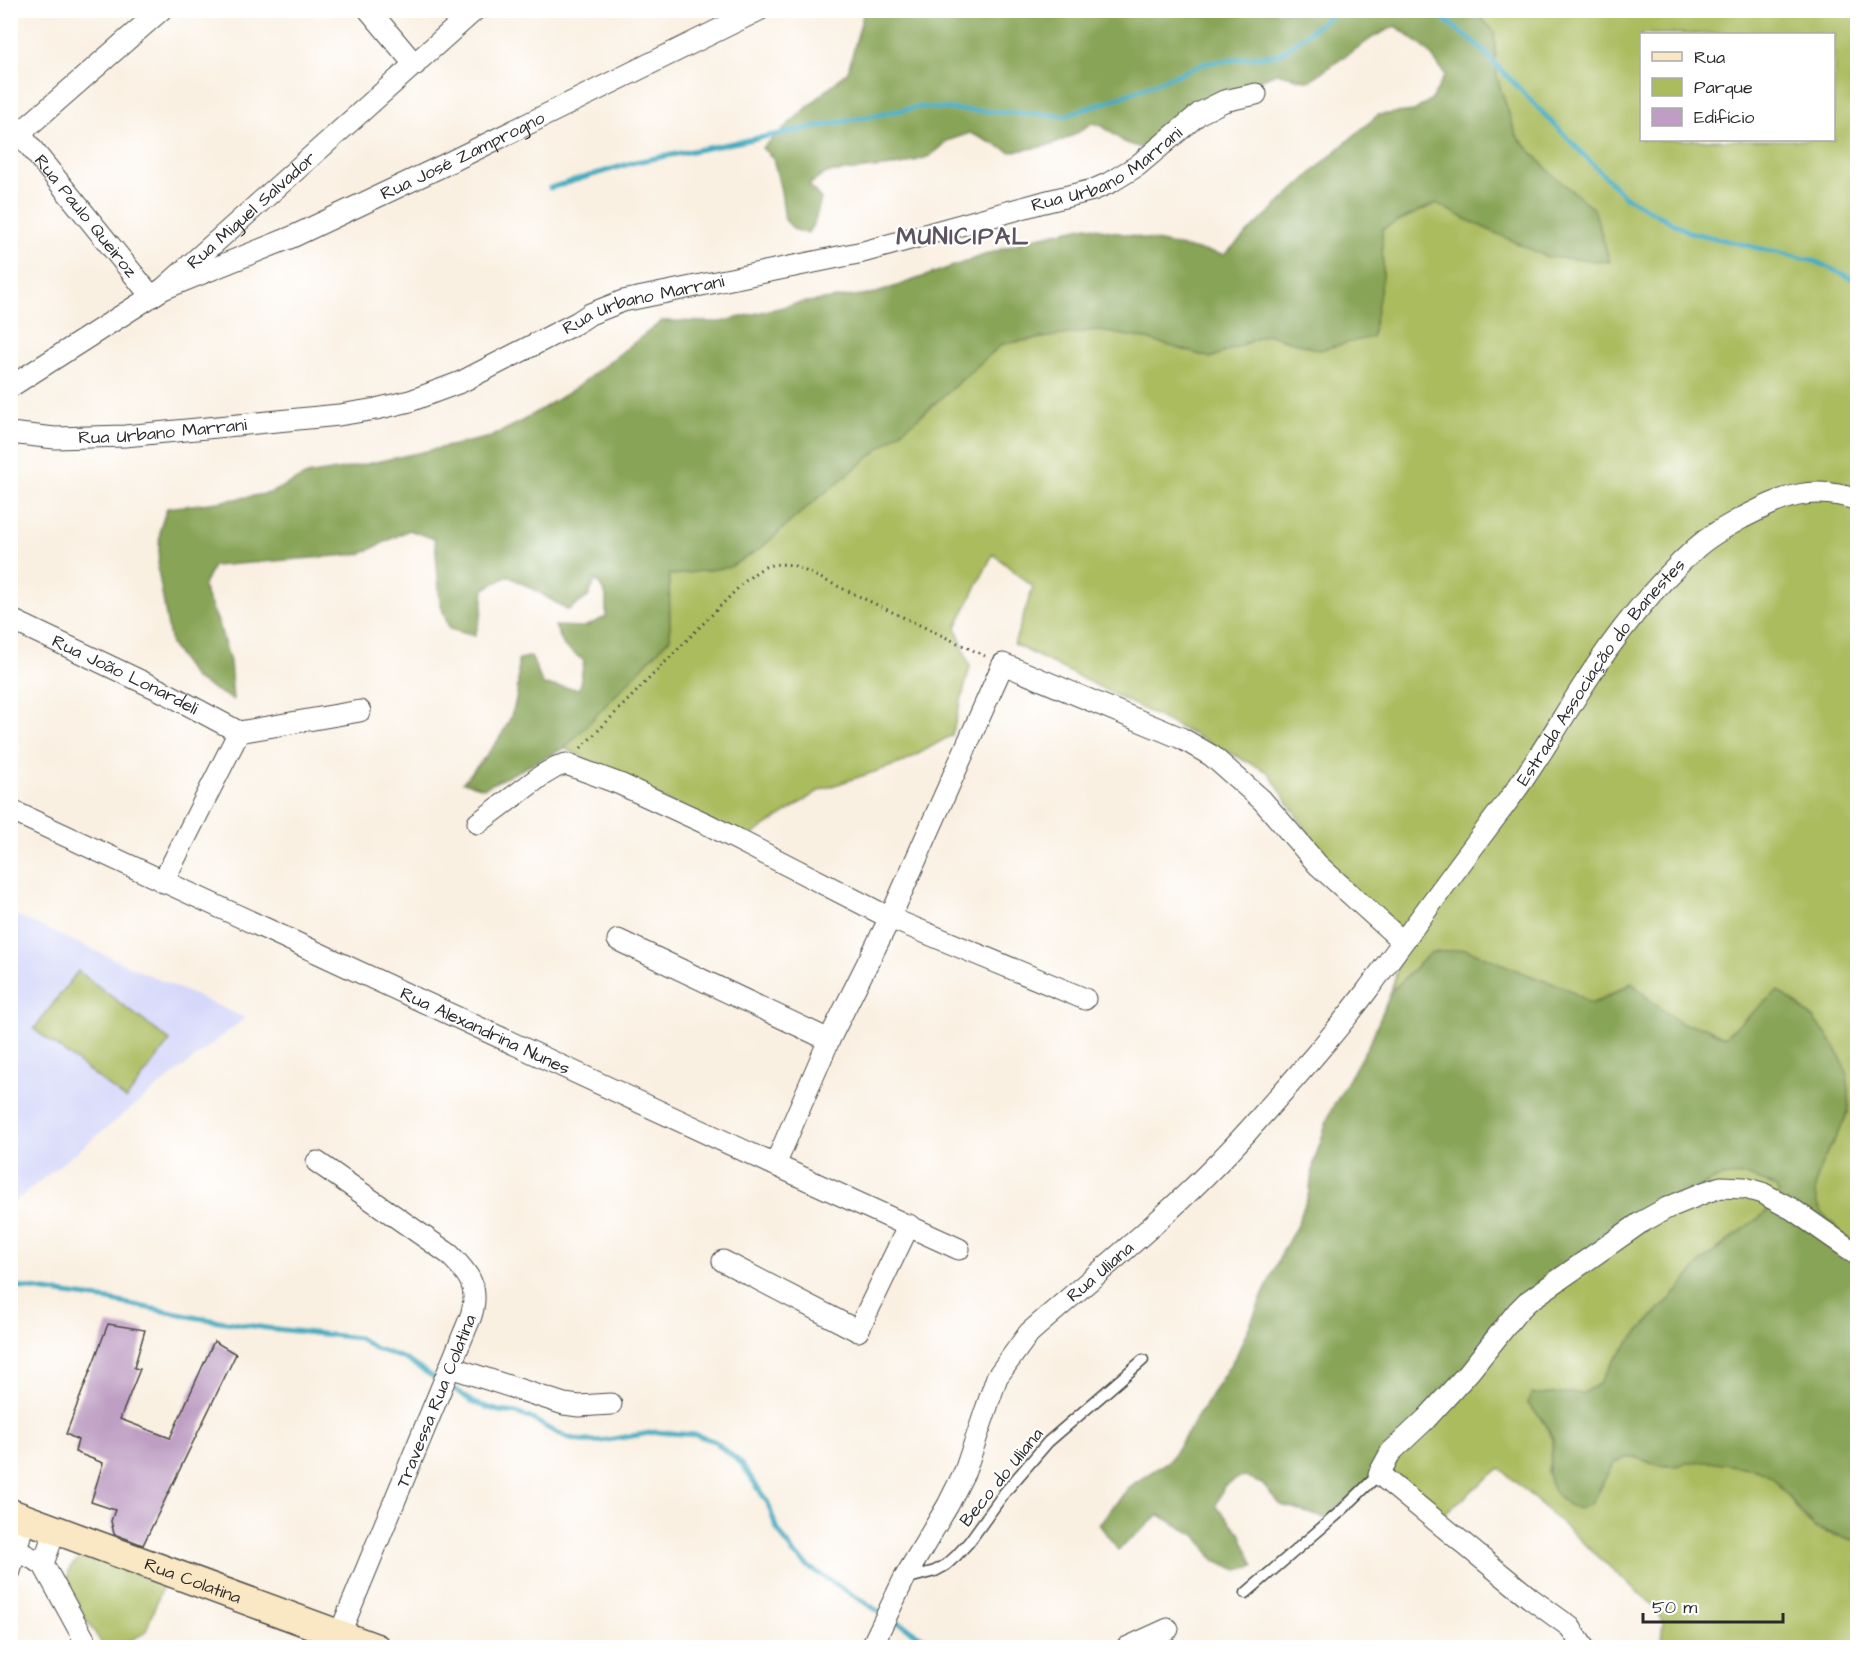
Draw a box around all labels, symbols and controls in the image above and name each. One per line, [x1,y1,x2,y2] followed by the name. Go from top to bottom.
[1640,33,1835,141] legend
[1694,45,1725,70] text: Rua
[1694,75,1753,100] text: Parque
[376,105,549,206] street label: Rua José Zamprogno
[1694,105,1754,130] text: Edifício
[1029,121,1188,218] street label: Rua Urbano Marrani
[181,146,322,275] street label: Rua Miguel Salvador
[28,149,143,283] street label: Rua Paulo Queiroz
[896,220,1030,254] district label: MUNICIPAL
[558,269,727,341] street label: Rua Urbano Marrani
[78,412,248,450] street label: Rua Urbano Marrani
[1511,553,1691,791] street label: Estrada Associação do Banestes
[48,629,203,721] street label: Rua João Lonardeli
[396,981,574,1081] street label: Rua Alexandrina Nunes
[1061,1236,1139,1308] street label: Rua Uliana
[390,1311,483,1492] street label: Travessa Rua Colatina
[954,1423,1049,1532] street label: Beco do Uliana
[141,1552,245,1610] street label: Rua Colatina
[1643,1586,1782,1624] scale bar
[1652,1595,1697,1620] text: 50 m

